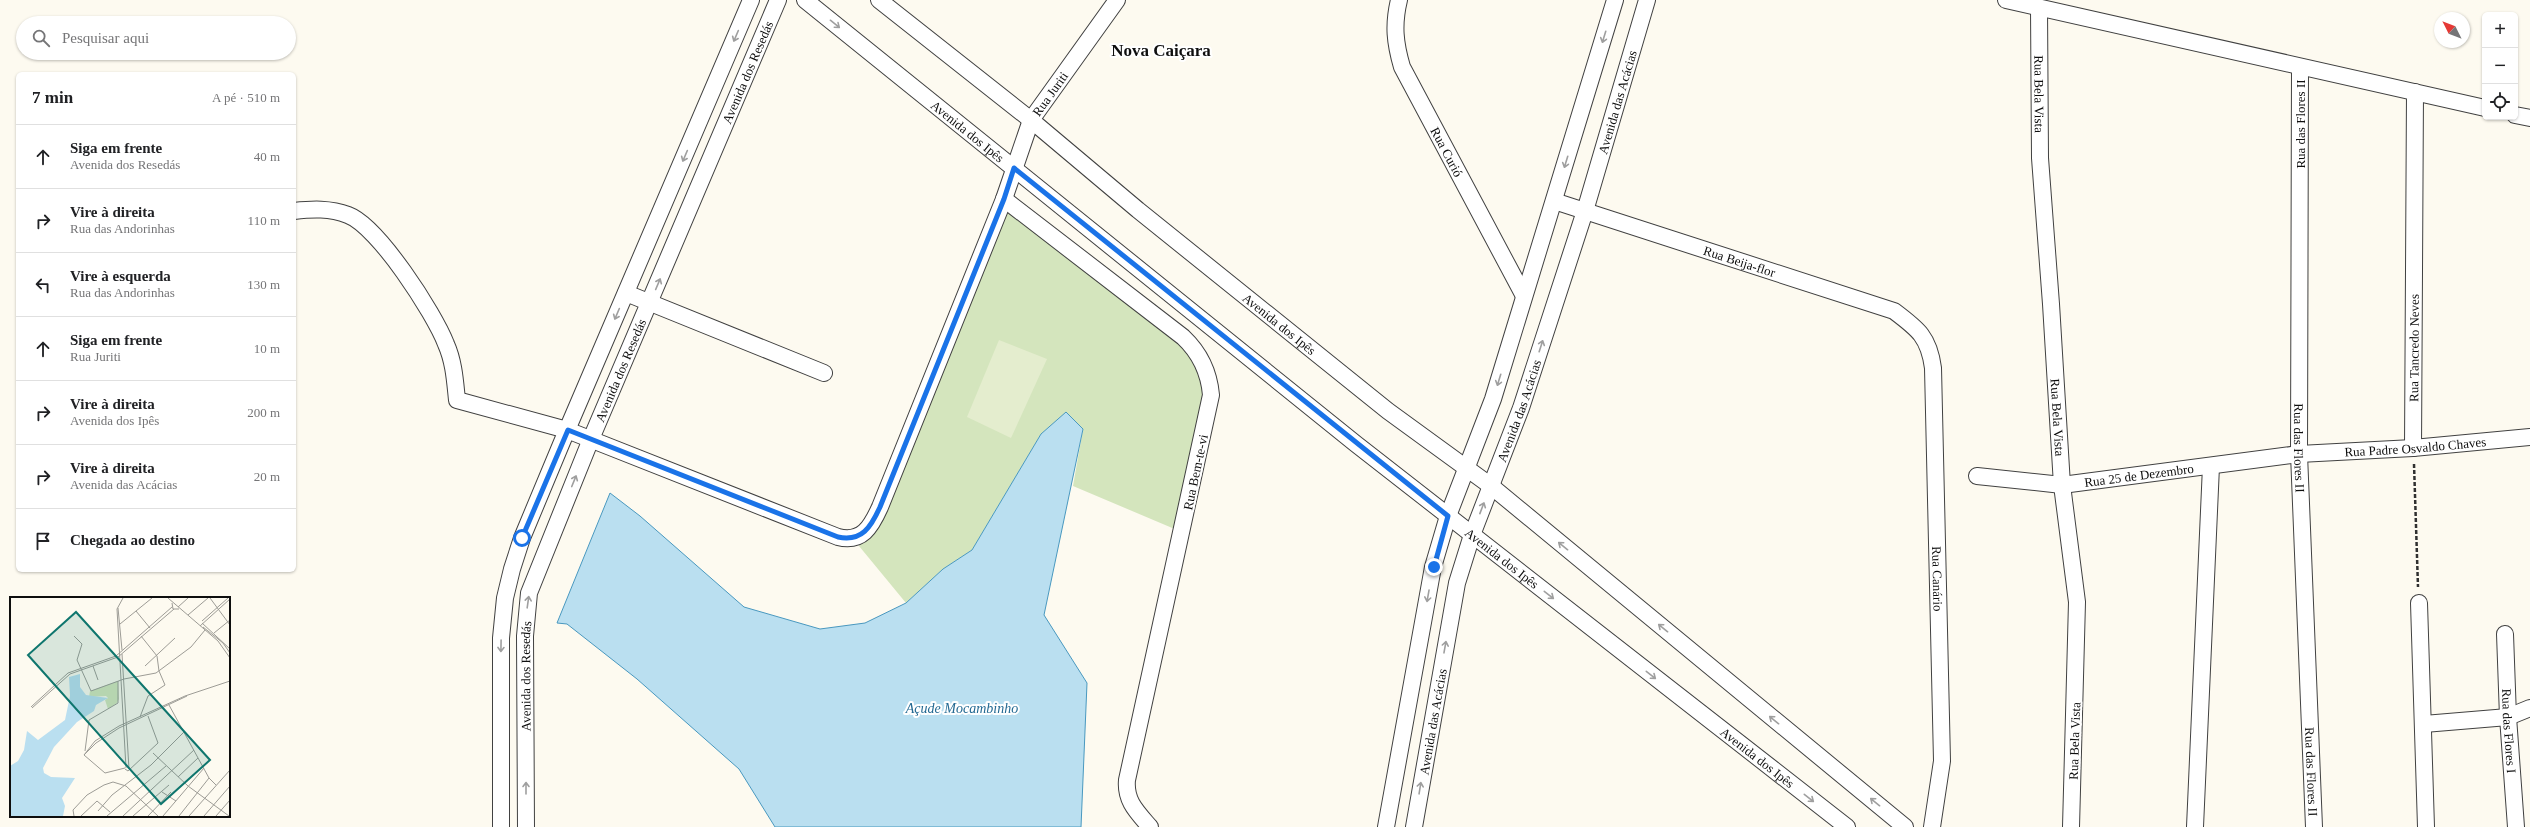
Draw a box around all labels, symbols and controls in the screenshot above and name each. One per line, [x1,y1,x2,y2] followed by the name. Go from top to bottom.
[2434,12,2470,48] north arrow
[2482,12,2518,120] map controls
[2482,12,2518,48] button: +
[16,16,296,60] search box
[719,19,776,126] street label: Avenida dos Resedás
[829,20,840,29] one-way arrow
[30,27,52,49] icon: search
[62,30,149,46] text: Pesquisar aqui
[732,30,739,42] one-way arrow
[1600,31,1607,44] one-way arrow
[1111,41,1211,60] district label: Nova Caiçara
[1595,48,1640,156] street label: Avenida das Acácias
[2482,48,2518,84] button: −
[2031,55,2047,133] street label: Rua Bela Vista
[1029,69,1071,119] street label: Rua Juriti
[2293,79,2308,169] street label: Rua das Flores II
[2482,84,2518,120] button: locate
[32,88,73,107] text: 7 min
[212,90,280,105] text: A pé · 510 m
[928,98,1007,165] street label: Avenida dos Ipês
[1427,125,1466,179] street label: Rua Curió
[70,140,162,156] text: Siga em frente
[32,146,54,168] icon: ahead
[254,149,280,164] text: 40 m
[681,149,688,161] one-way arrow
[1562,155,1569,168] one-way arrow
[70,157,180,172] text: Avenida dos Resedás
[70,204,155,220] text: Vire à direita
[32,210,54,232] icon: right
[248,213,280,228] text: 110 m
[70,221,175,236] text: Rua das Andorinhas
[1701,243,1778,280] street label: Rua Beija-flor
[70,268,171,284] text: Vire à esquerda
[32,274,54,296] icon: left
[247,277,280,292] text: 130 m
[654,278,662,290] one-way arrow
[70,285,175,300] text: Rua das Andorinhas
[1240,290,1319,358] street label: Avenida dos Ipês
[2406,294,2422,402] street label: Rua Tancredo Neves
[613,307,620,319] one-way arrow
[592,317,649,424] street label: Avenida dos Resedás
[70,332,162,348] text: Siga em frente
[32,338,54,360] icon: ahead
[1538,340,1545,353] one-way arrow
[254,341,280,356] text: 10 m
[70,349,121,364] text: Rua Juriti
[1494,358,1544,464] street label: Avenida das Acácias
[1495,373,1502,386] one-way arrow
[2048,378,2067,457] street label: Rua Bela Vista
[70,396,155,412] text: Vire à direita
[32,402,54,424] icon: right
[2291,403,2308,493] street label: Rua das Flores II
[247,405,280,420] text: 200 m
[70,413,159,428] text: Avenida dos Ipês
[1180,433,1211,511] street label: Rua Bem-te-vi
[2344,434,2487,460] street label: Rua Padre Osvaldo Chaves
[70,460,155,476] text: Vire à direita
[2083,461,2195,490] street label: Rua 25 de Dezembro
[32,466,54,488] icon: right
[254,469,280,484] text: 20 m
[571,475,578,487] one-way arrow
[70,477,177,492] text: Avenida das Acácias
[1479,502,1487,514] one-way arrow
[1462,525,1542,592] street label: Avenida dos Ipês
[513,529,531,547] route start
[32,530,54,552] icon: arrive
[70,532,195,548] text: Chegada ao destino
[1557,541,1568,550] one-way arrow
[1929,546,1946,612] street label: Rua Canário
[1425,558,1443,576] route end
[1424,589,1432,602] one-way arrow
[1543,591,1554,599] one-way arrow
[524,596,532,609] one-way arrow
[10,597,230,817] inset map
[518,620,534,731] street label: Avenida dos Resedás
[1658,624,1669,633] one-way arrow
[497,639,505,652] one-way arrow
[1441,641,1449,654] one-way arrow
[1416,667,1450,776] street label: Avenida das Acácias
[1646,671,1657,679] one-way arrow
[2499,688,2519,774] street label: Rua das Flores I
[905,701,1018,716] water label: Açude Mocambinho
[2066,702,2083,780] street label: Rua Bela Vista
[1769,715,1780,724] one-way arrow
[1717,724,1797,791] street label: Avenida dos Ipês
[2302,727,2321,817] street label: Rua das Flores II
[522,782,530,795] one-way arrow
[1416,782,1424,795] one-way arrow
[1804,793,1815,802] one-way arrow
[1869,798,1880,807] one-way arrow

